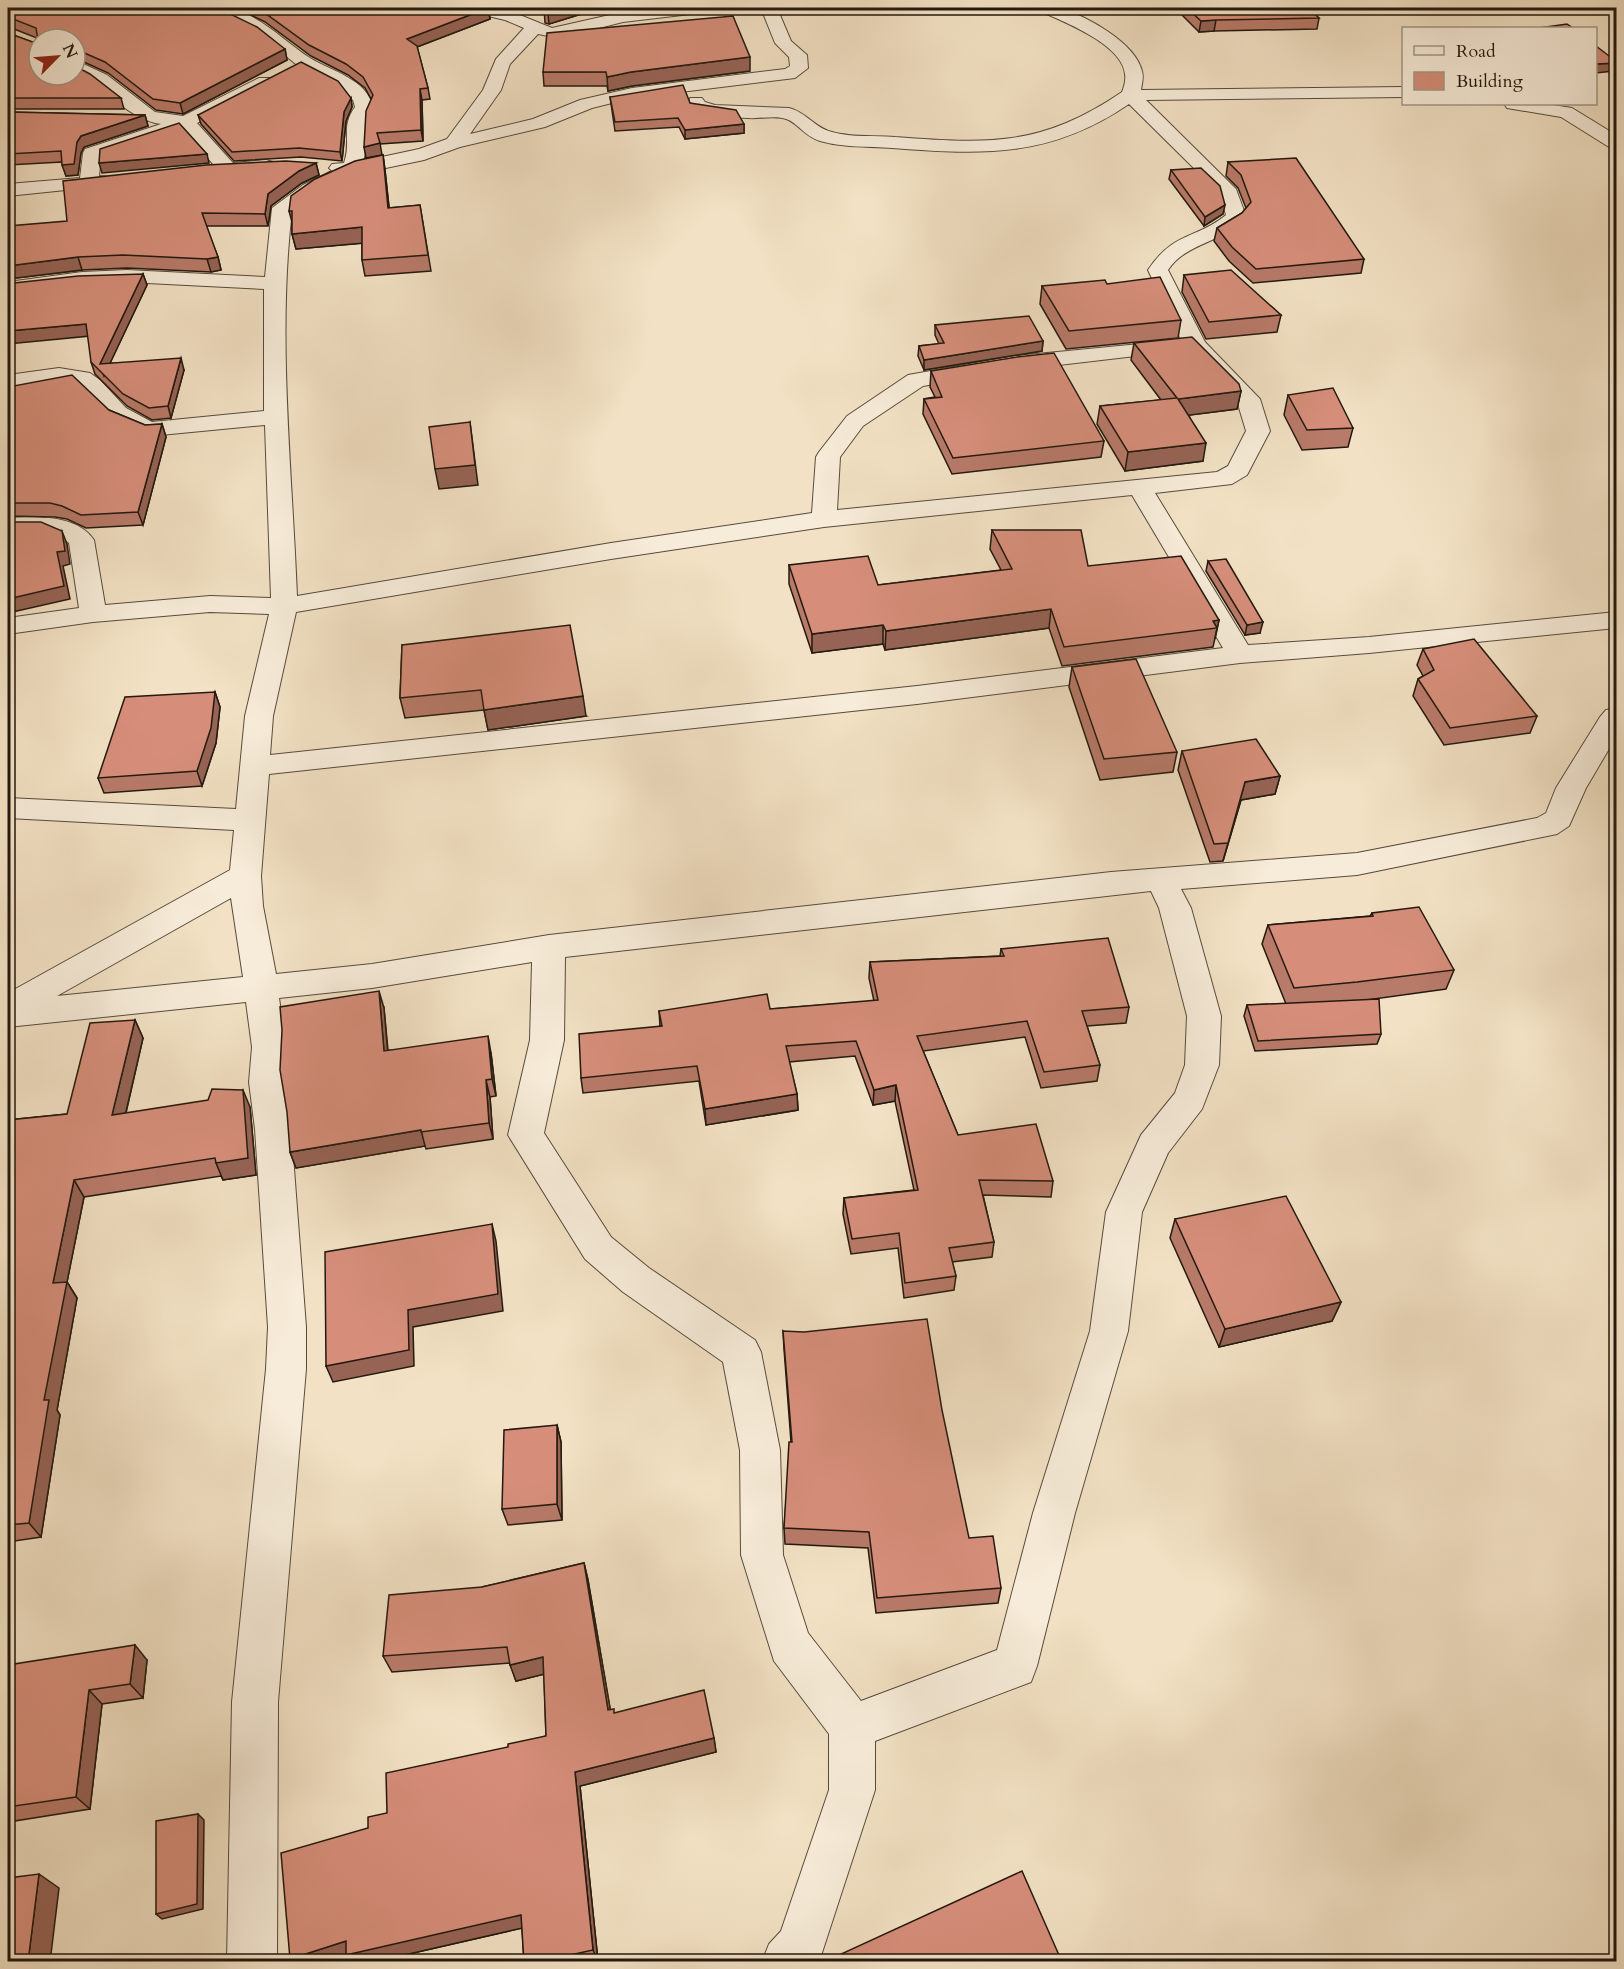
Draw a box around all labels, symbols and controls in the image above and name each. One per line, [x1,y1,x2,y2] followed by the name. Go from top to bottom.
[27,27,87,87] north arrow
[1402,27,1597,105] legend
[1456,39,1496,64] text: Road
[57,40,83,62] text: N
[1456,69,1524,94] text: Building

